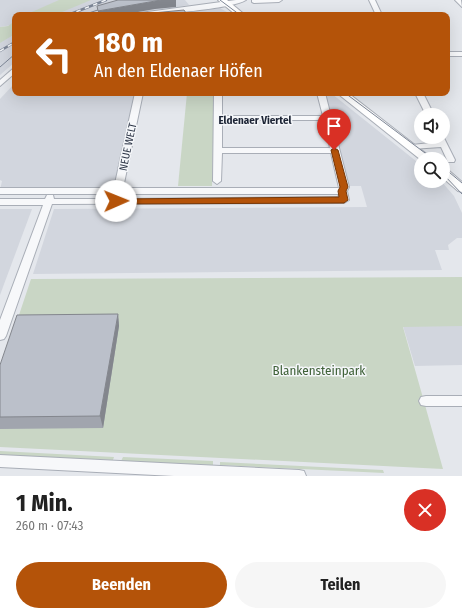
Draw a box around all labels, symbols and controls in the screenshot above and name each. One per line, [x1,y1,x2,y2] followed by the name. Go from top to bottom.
[94,26,163,59] text: 180 m
[28,28,80,80] icon: left
[94,60,263,82] text: An den Eldenaer Höfen
[414,108,450,188] map controls
[414,108,450,144] button: sound
[317,109,351,150] pin
[218,114,293,127] district label: Eldenaer Viertel
[323,115,345,137] icon: arrive
[117,121,140,172] street label: NEUE WELT
[414,152,450,188] button: search
[95,180,137,222] position arrow
[273,363,366,378] park label: Blankensteinpark
[16,489,73,517] text: 1 Min.
[404,489,446,531] button: close
[16,518,83,533] text: 260 m · 07:43
[16,562,227,608] button: Beenden
[235,562,446,608] button: Teilen

